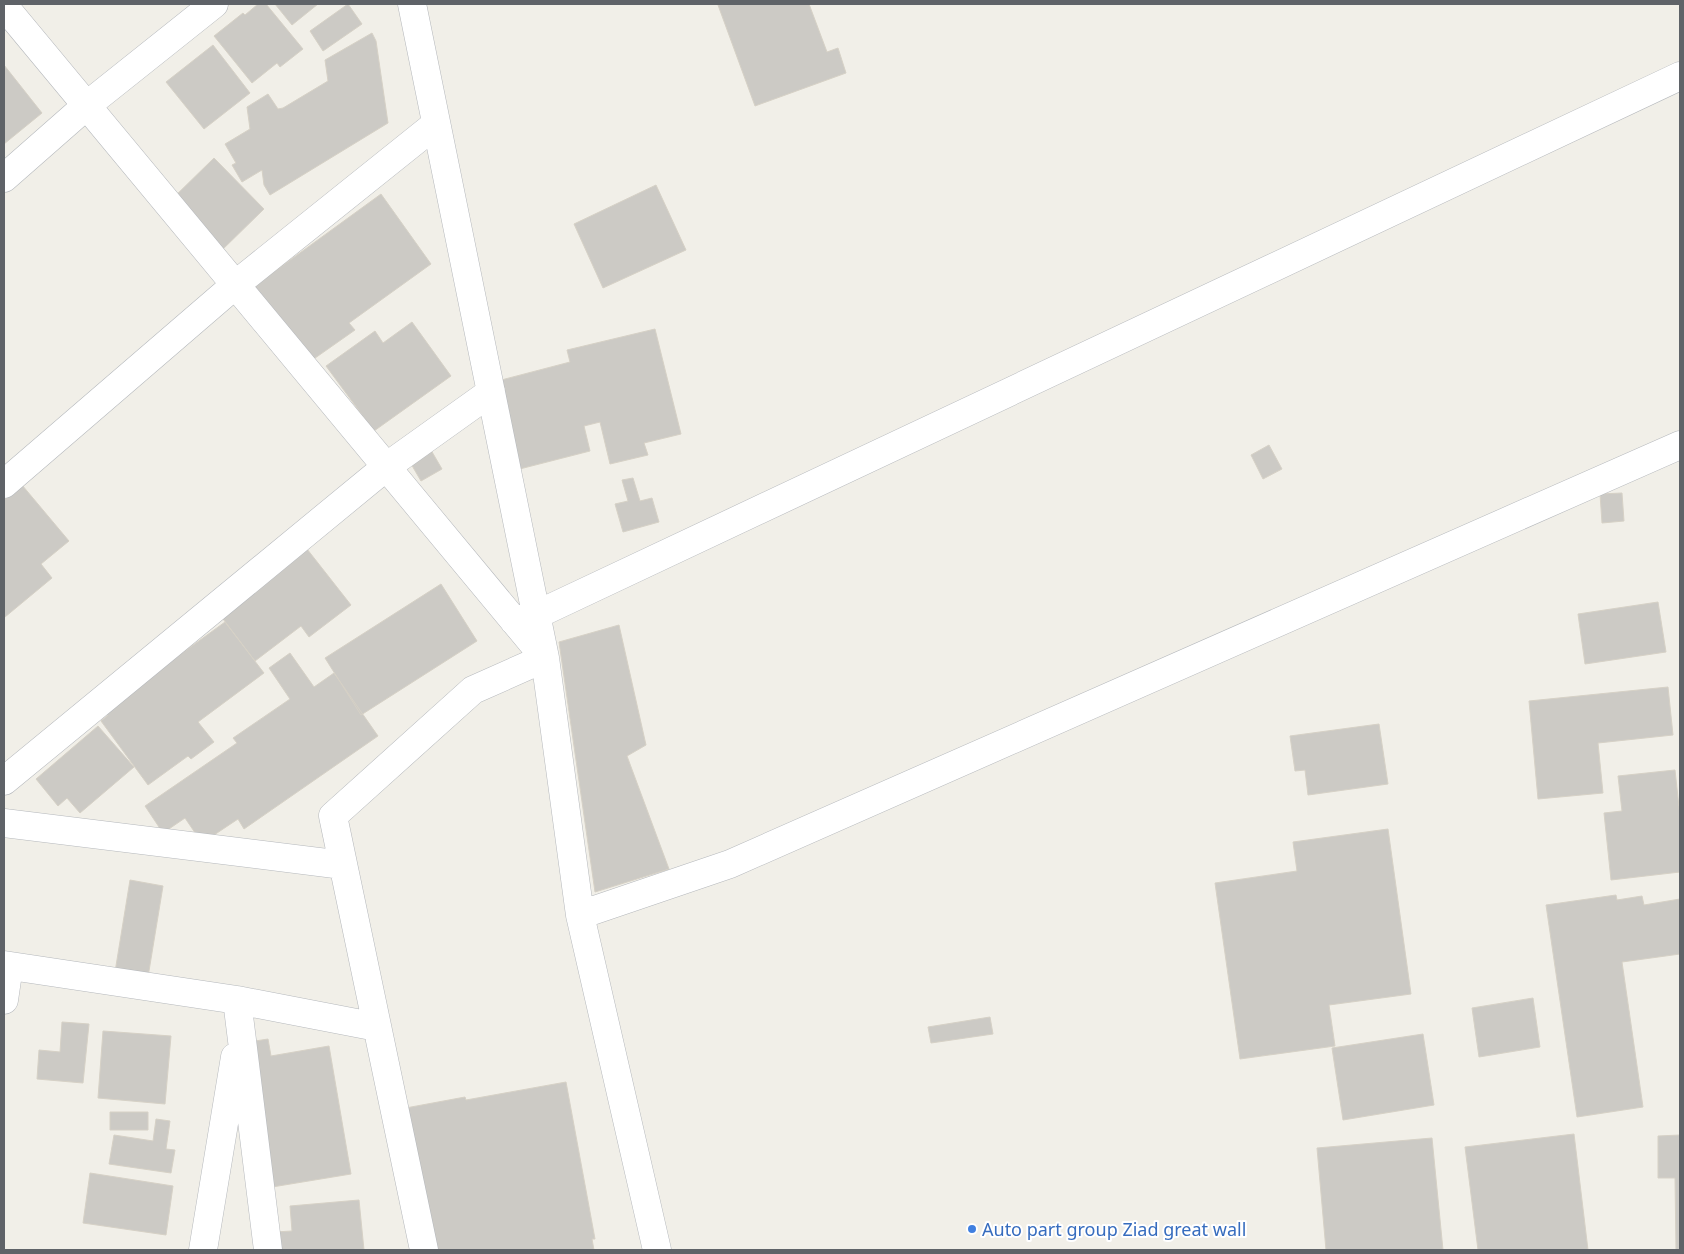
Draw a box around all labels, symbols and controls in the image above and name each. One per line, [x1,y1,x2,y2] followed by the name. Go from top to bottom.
[982,1217,1246,1241] place label: Auto part group Ziad great wall
[966,1223,978,1235] marker: Auto part group Ziad great wall

